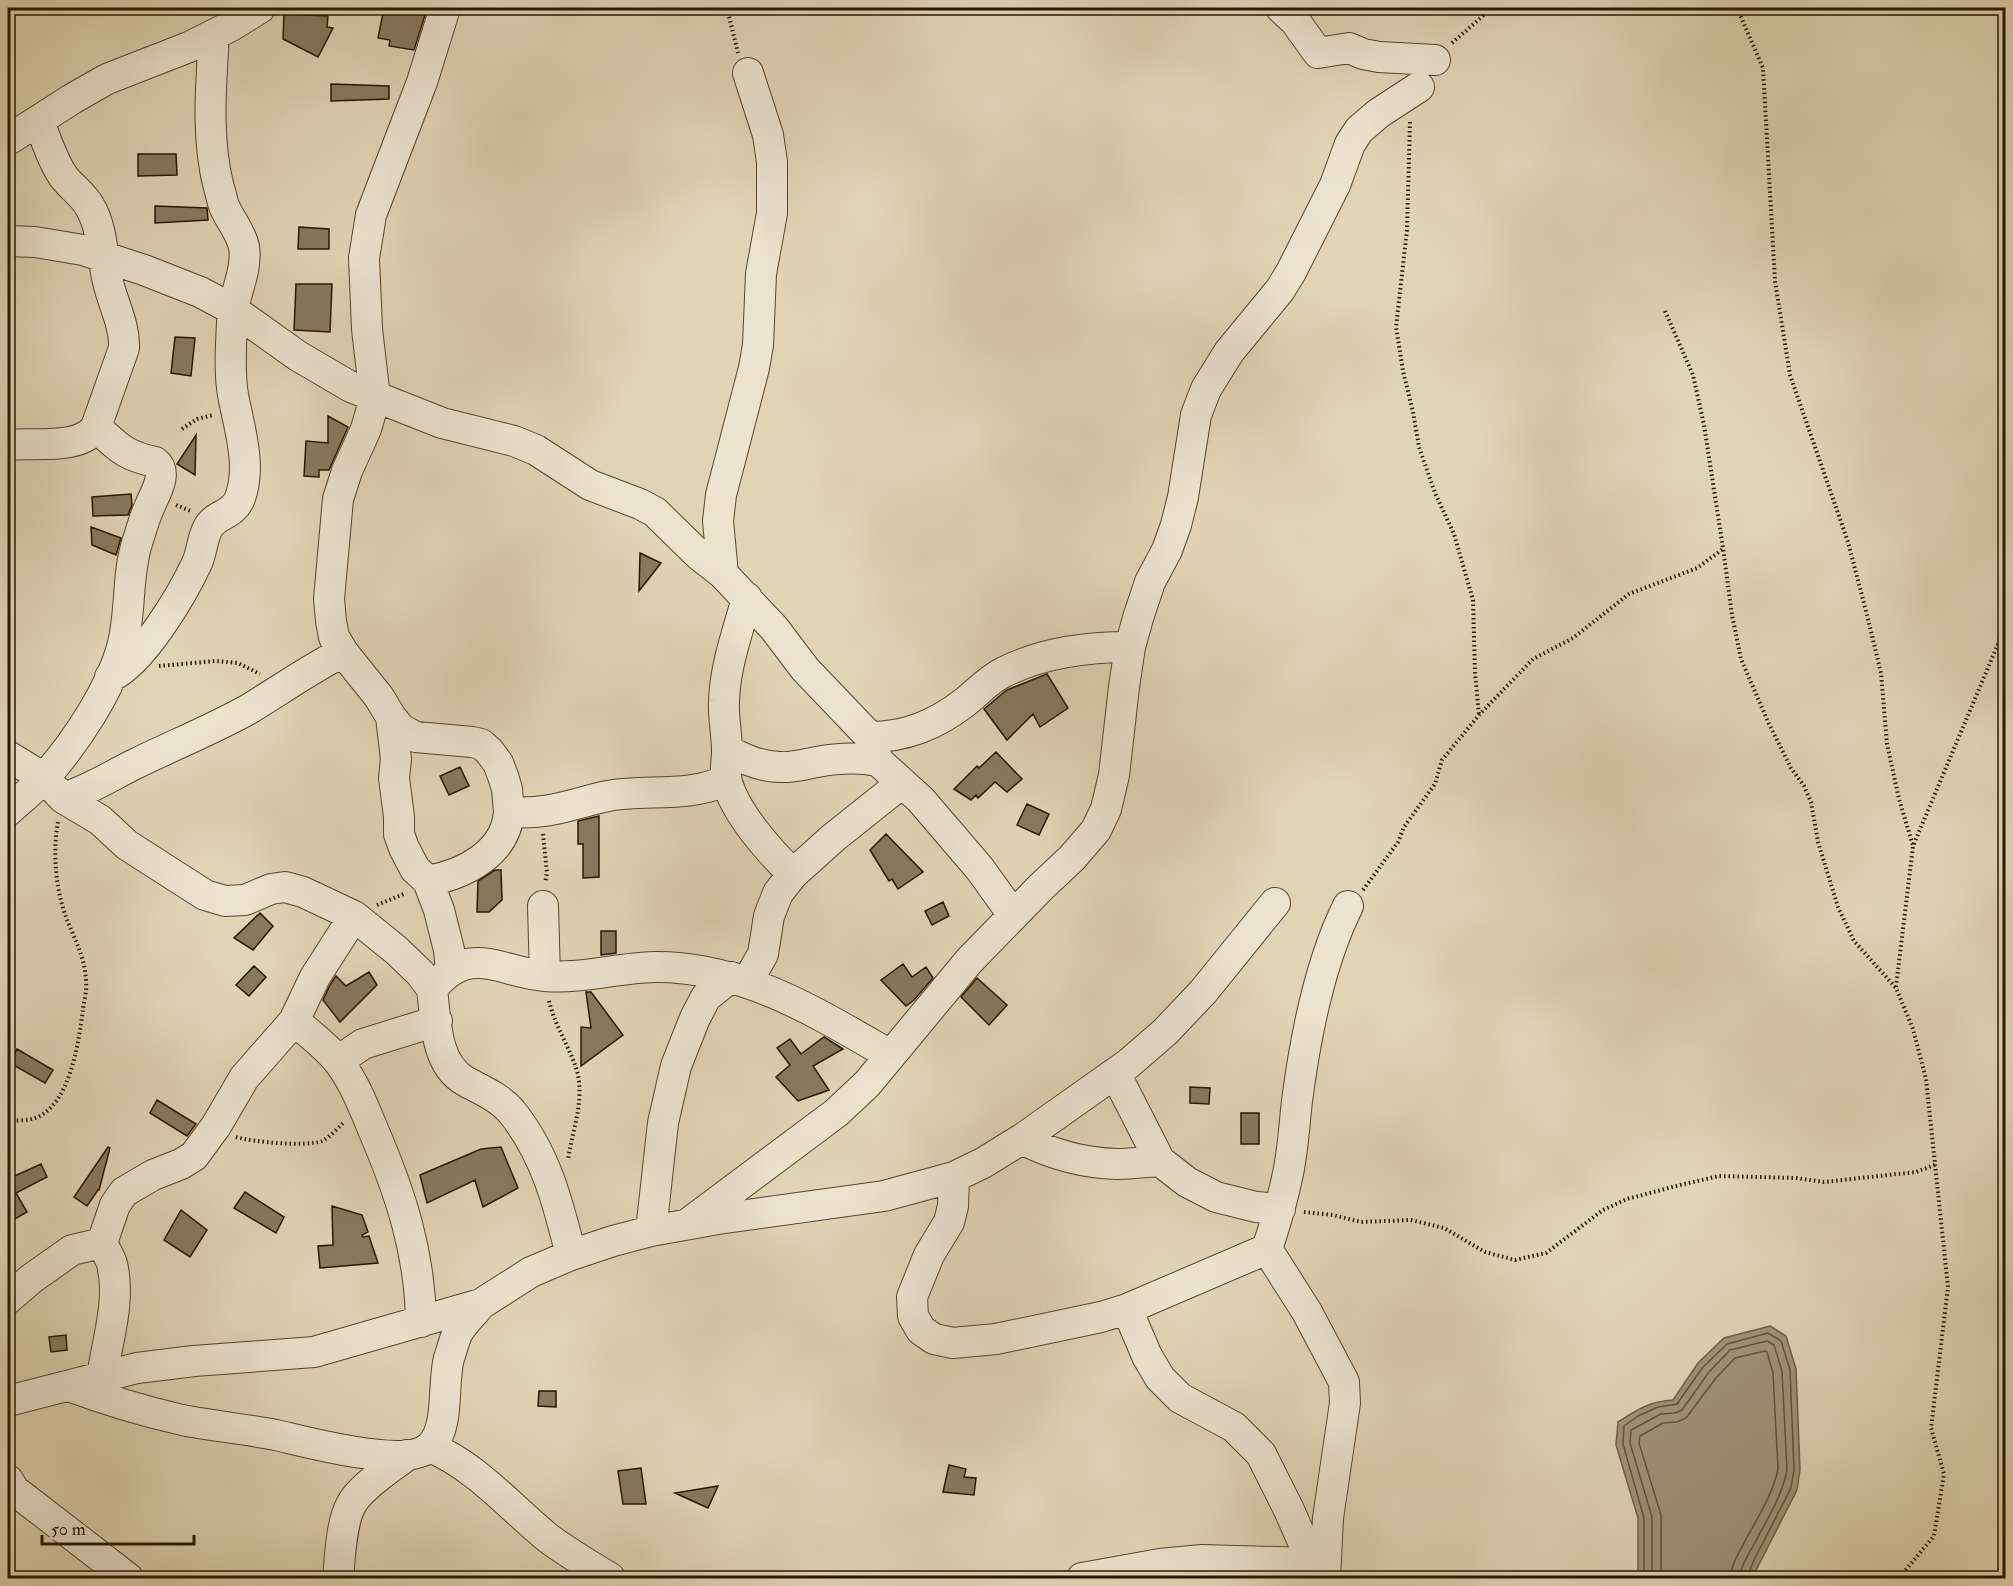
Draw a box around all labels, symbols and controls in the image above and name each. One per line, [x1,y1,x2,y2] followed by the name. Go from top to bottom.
[42,1508,194,1546] scale bar
[51,1518,86,1541] text: 50 m

